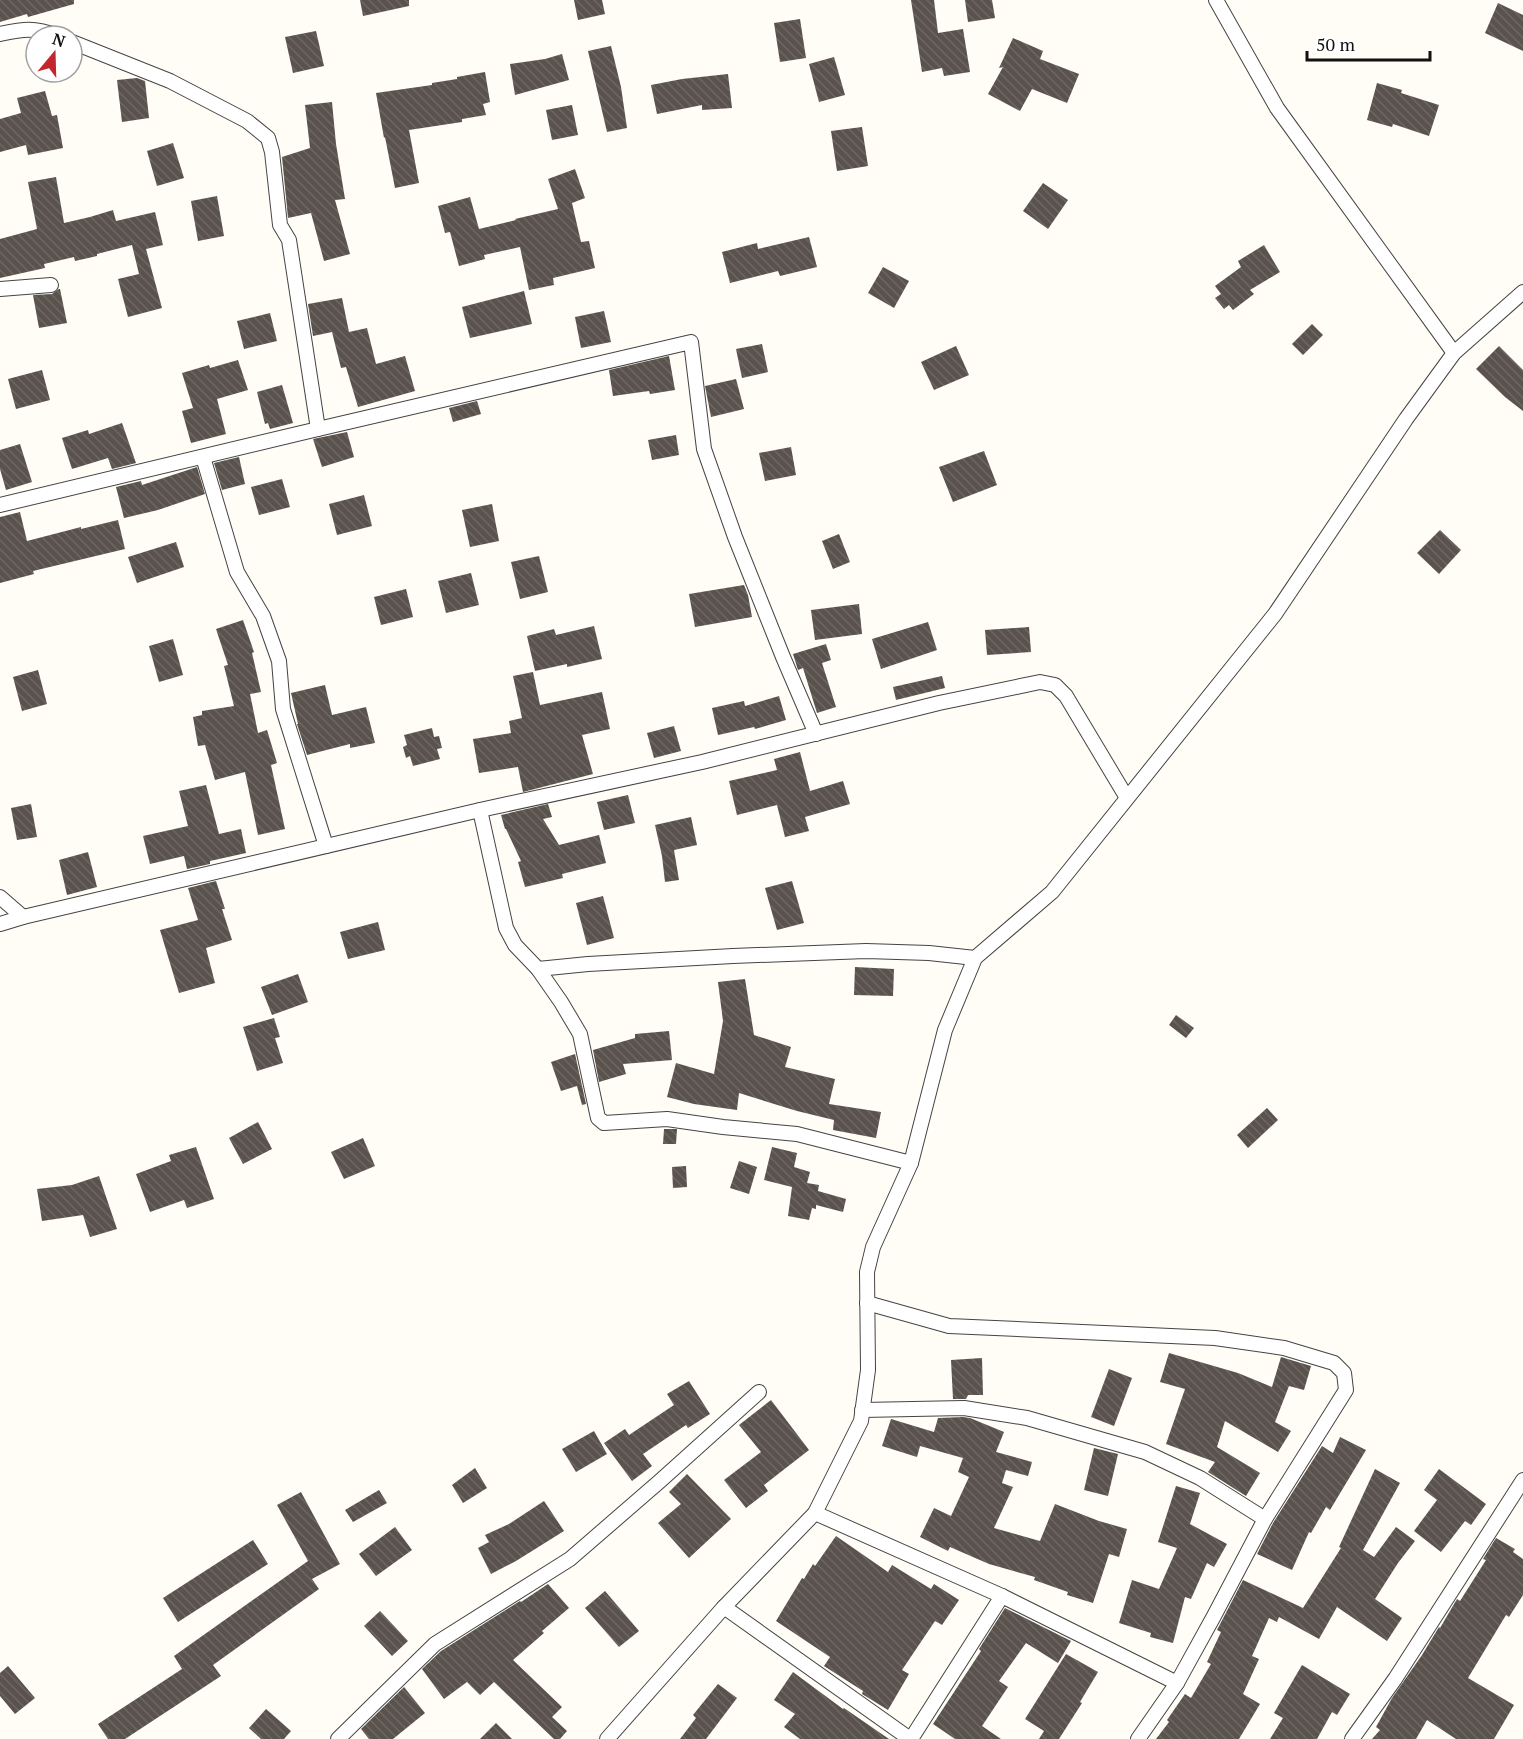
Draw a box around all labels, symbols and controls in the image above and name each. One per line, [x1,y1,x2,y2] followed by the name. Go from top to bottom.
[24,24,84,84] north arrow
[1307,24,1430,62] scale bar
[50,27,68,52] text: N
[1316,32,1356,56] text: 50 m

